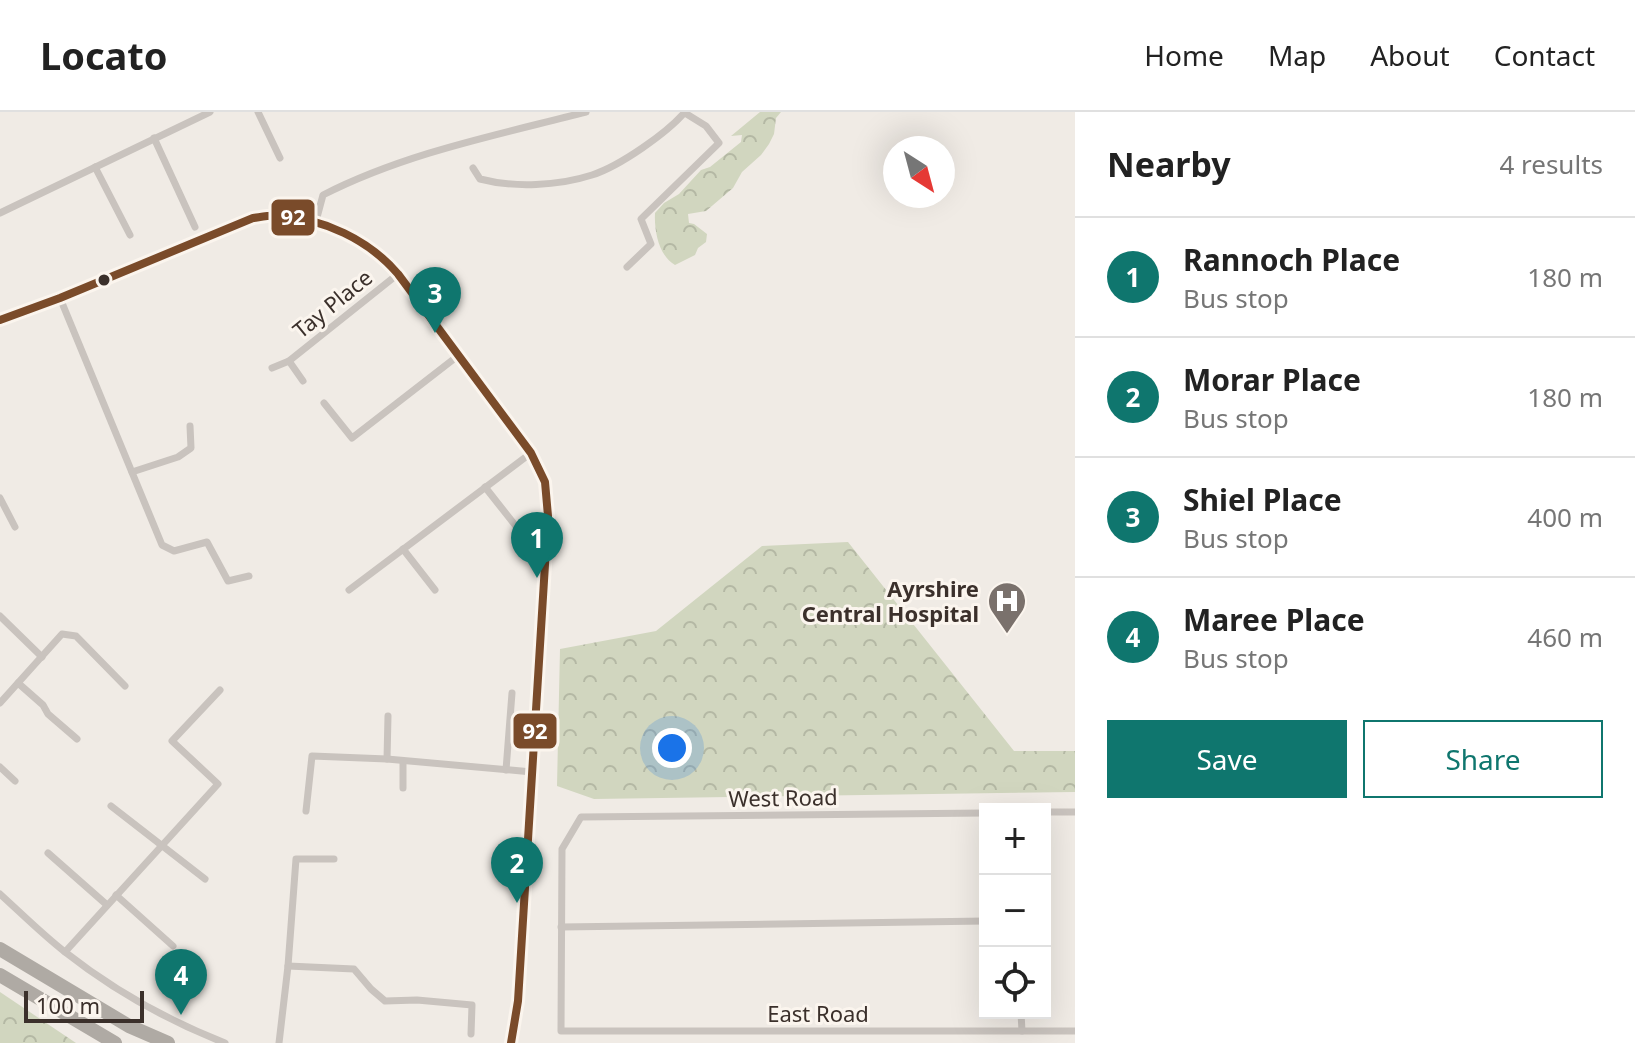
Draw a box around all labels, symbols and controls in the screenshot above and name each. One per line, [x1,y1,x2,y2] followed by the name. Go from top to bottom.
[40,29,168,81] text: Locato
[1144,36,1224,74] text: Home
[1268,36,1326,74] text: Map
[1370,36,1450,74] text: About
[1494,36,1595,74] text: Contact
[883,136,955,208] north arrow
[1107,141,1231,187] text: Nearby
[1499,146,1603,182] text: 4 results
[270,198,316,237] line badge: 92
[280,201,306,231] text: 92
[1183,239,1400,280] text: Rannoch Place
[1126,259,1140,295] text: 1
[1527,259,1603,295] text: 180 m
[286,262,378,344] street label: Tay Place
[409,267,461,333] pin: 3
[96,272,112,288] unlabelled marker
[1183,280,1289,316] text: Bus stop
[1183,359,1361,400] text: Morar Place
[1126,379,1140,415] text: 2
[1527,379,1603,415] text: 180 m
[1183,400,1289,436] text: Bus stop
[1183,479,1342,520] text: Shiel Place
[1126,499,1140,535] text: 3
[1527,499,1603,535] text: 400 m
[511,512,563,578] pin: 1
[1183,520,1289,556] text: Bus stop
[802,573,979,628] place label: Ayrshire Central Hospital
[986,580,1028,635] hospital icon: Ayrshire Central Hospital
[1183,599,1365,640] text: Maree Place
[1126,619,1140,655] text: 4
[1527,619,1603,655] text: 460 m
[1183,640,1289,676] text: Bus stop
[512,712,558,750] line badge: 92
[522,715,548,745] text: 92
[1107,720,1347,798] button: Save
[1363,720,1603,798] button: Share
[652,728,692,768] your location
[728,781,838,813] street label: West Road
[979,803,1051,1019] map controls
[979,803,1051,875] button: +
[491,837,543,903] pin: 2
[979,875,1051,947] button: −
[979,947,1051,1019] button: locate
[155,949,207,1015] pin: 4
[24,987,144,1023] scale bar
[36,990,100,1020] text: 100 m
[767,998,869,1028] street label: East Road

